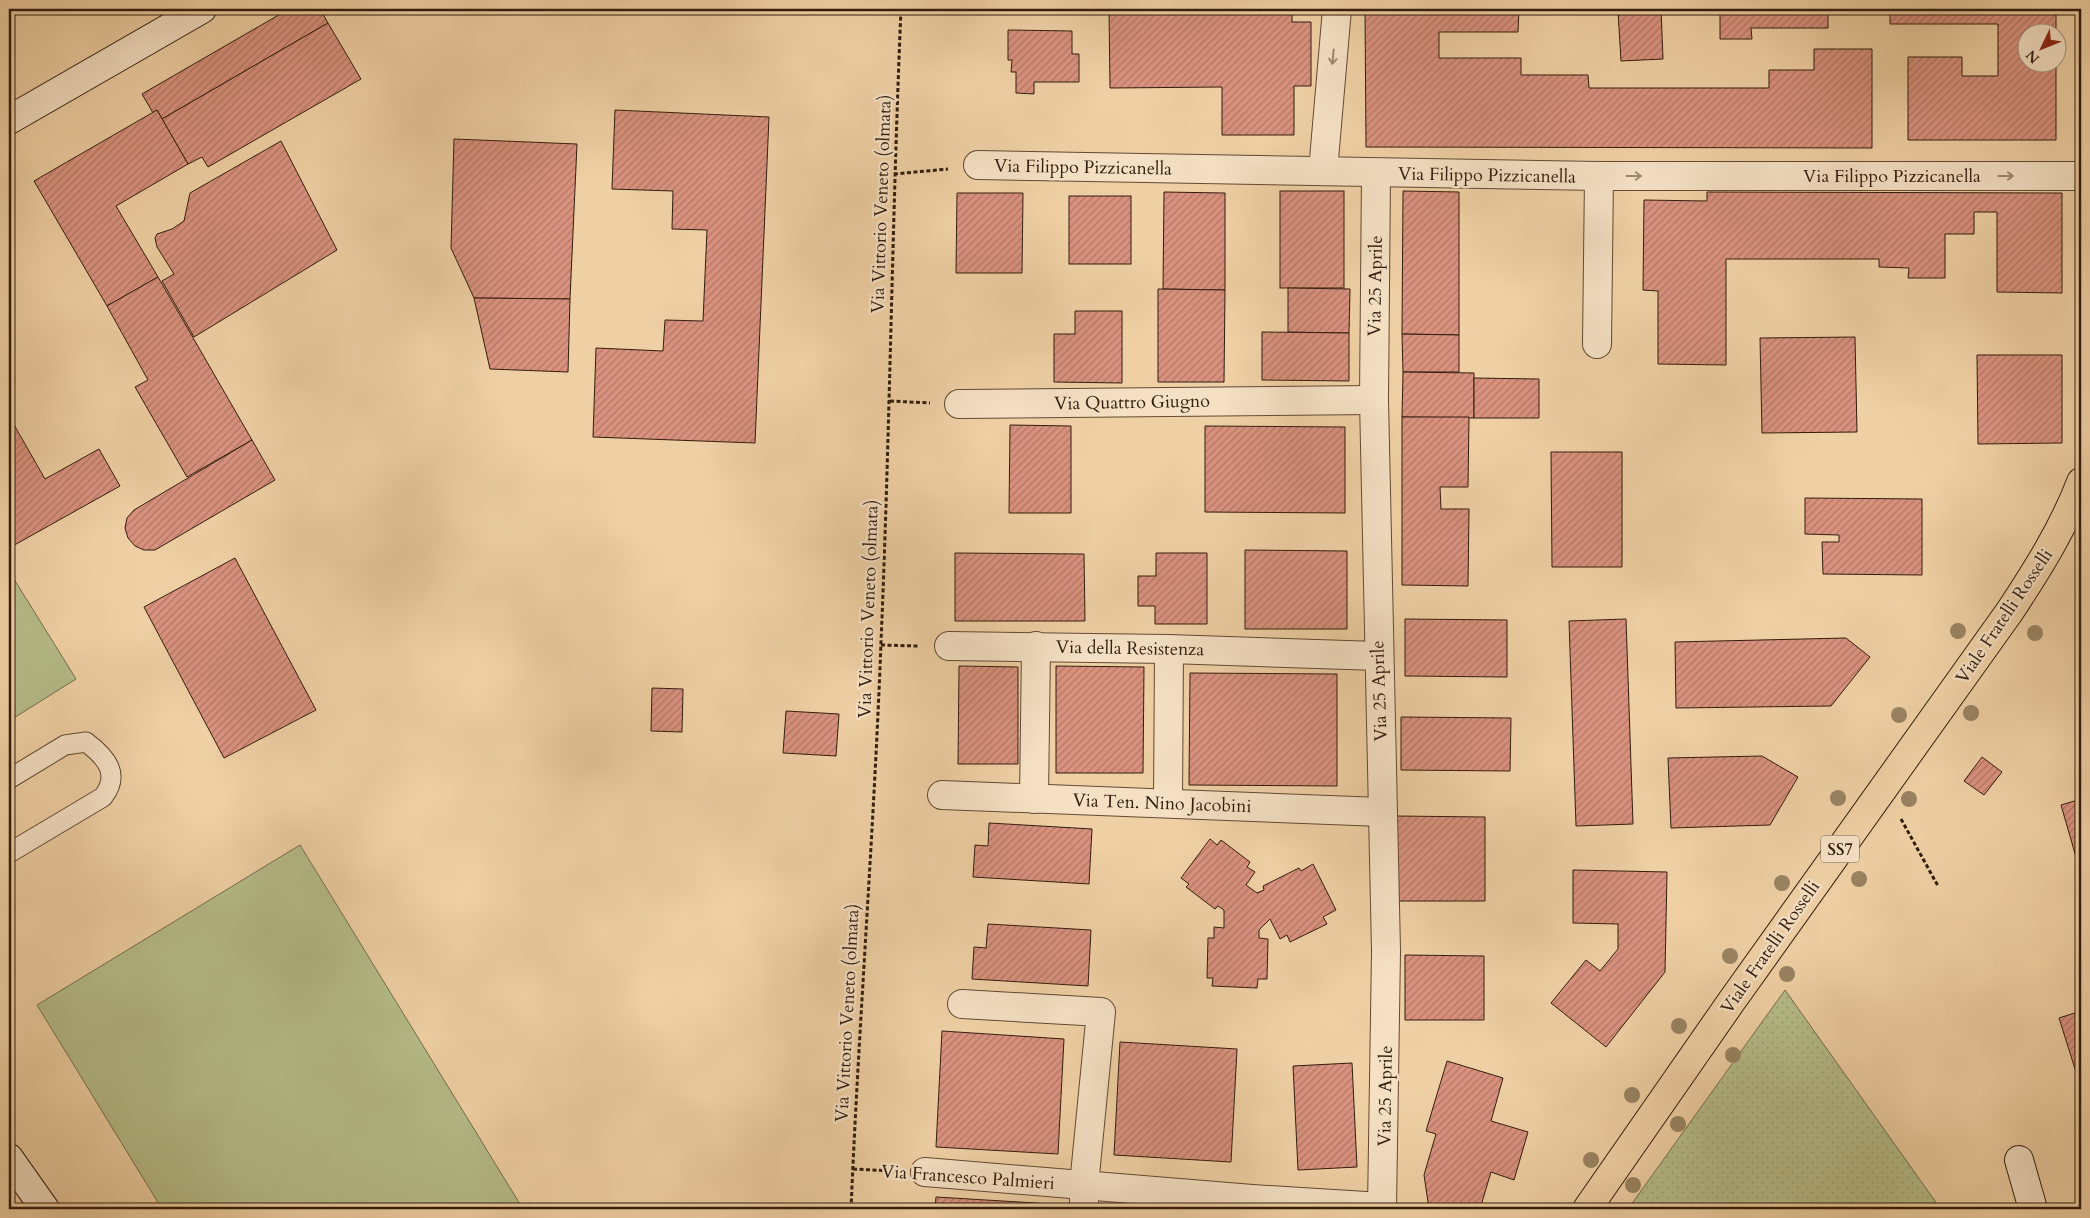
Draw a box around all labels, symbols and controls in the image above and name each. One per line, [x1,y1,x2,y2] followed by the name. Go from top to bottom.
[2018,22,2068,72] north arrow
[2022,46,2044,67] text: N
[1328,49,1338,65] one-way arrow
[865,94,898,314] street label: Via Vittorio Veneto (olmata)
[994,153,1172,182] street label: Via Filippo Pizzicanella
[1398,161,1576,190] street label: Via Filippo Pizzicanella
[1803,164,1981,189] street label: Via Filippo Pizzicanella
[1626,171,1642,181] one-way arrow
[1998,171,2014,181] one-way arrow
[1362,235,1389,337] street label: Via 25 Aprile
[1054,389,1210,416] street label: Via Quattro Giugno
[852,499,885,719] street label: Via Vittorio Veneto (olmata)
[1950,544,2059,689] street label: Viale Fratelli Rosselli
[1056,635,1204,662] street label: Via della Resistenza
[1365,640,1394,742] street label: Via 25 Aprile
[1072,788,1252,819] street label: Via Ten. Nino Jacobini
[1821,836,1859,862] road number: SS7
[1715,875,1826,1019] street label: Viale Fratelli Rosselli
[829,903,866,1123] street label: Via Vittorio Veneto (olmata)
[1372,1045,1399,1147] street label: Via 25 Aprile
[880,1159,1056,1196] street label: Via Francesco Palmieri

